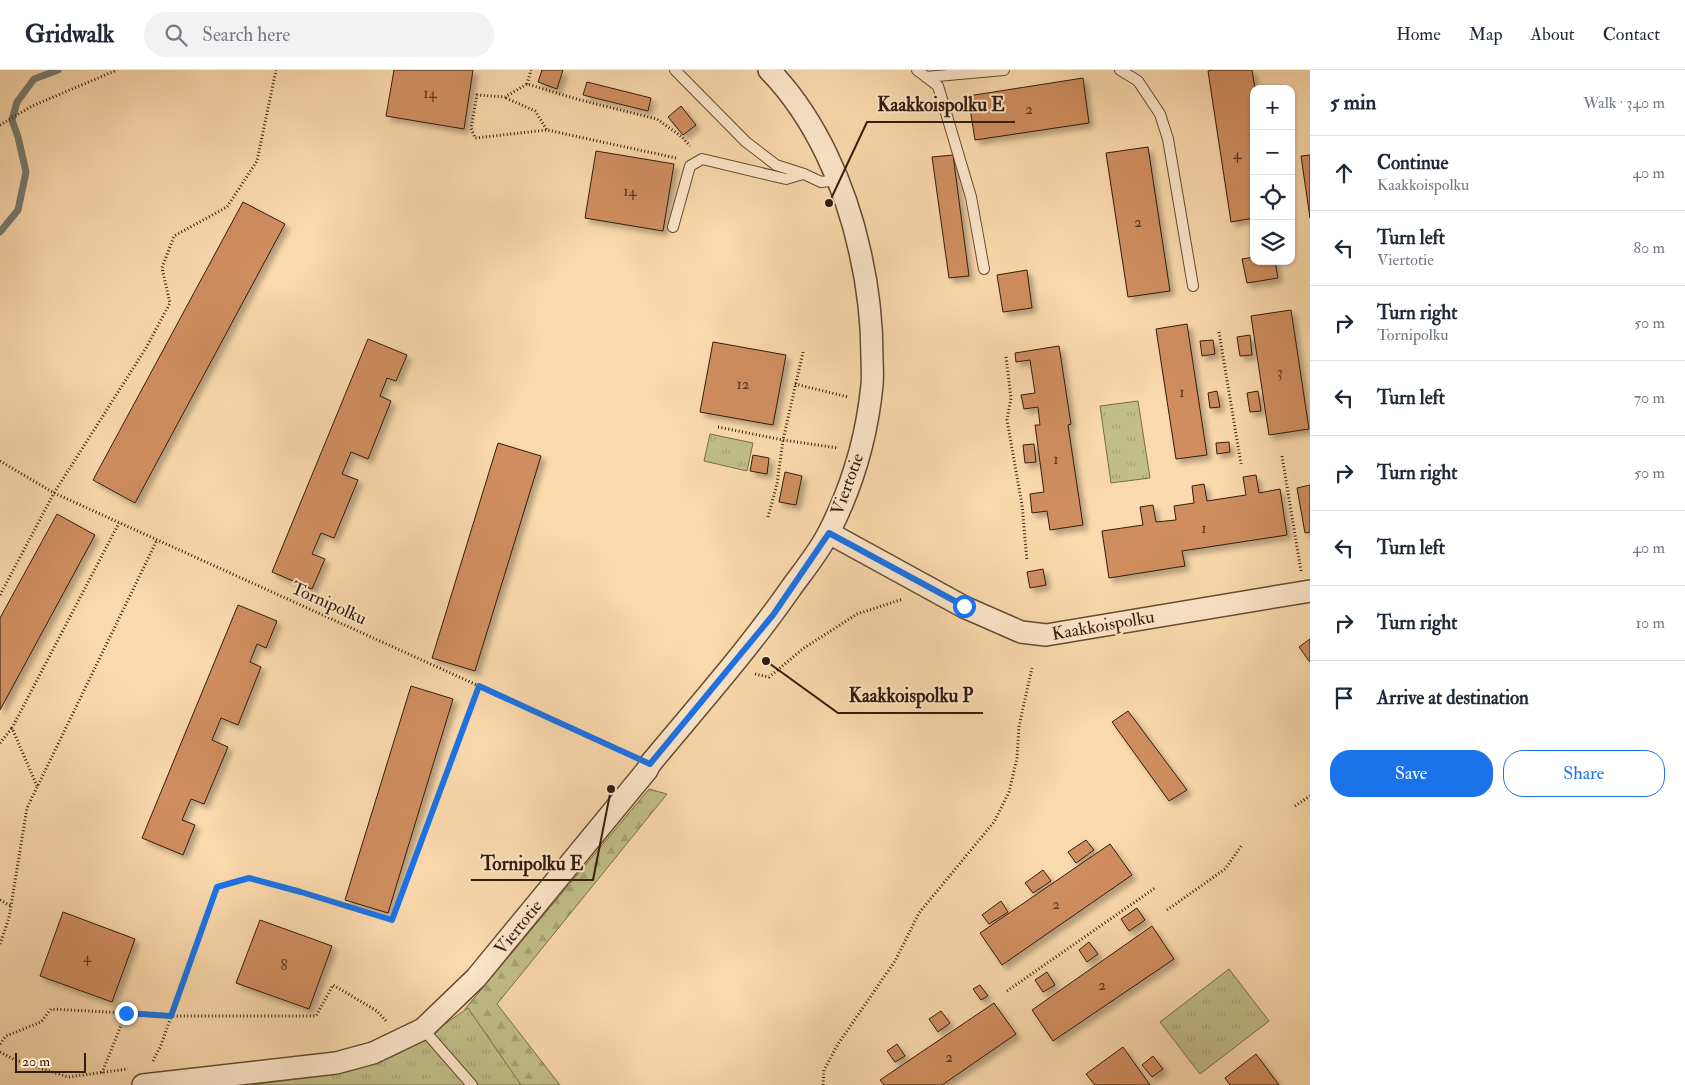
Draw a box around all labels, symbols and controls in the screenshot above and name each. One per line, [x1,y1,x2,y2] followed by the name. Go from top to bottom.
[144,12,494,57] search box
[25,19,114,50] text: Gridwalk
[162,21,190,49] icon: search
[202,23,290,47] text: Search here
[1396,23,1441,46] text: Home
[1469,23,1503,46] text: Map
[1531,23,1575,46] text: About
[1603,23,1660,46] text: Contact
[423,84,438,103] house number: 14
[1250,85,1295,265] map controls
[1250,85,1295,130] button: +
[867,88,1015,122] callout: Kaakkoispolku E
[1330,89,1376,116] text: 5 min
[877,93,1005,118] text: Kaakkoispolku E
[1583,93,1665,113] text: Walk · 340 m
[1025,100,1033,119] house number: 2
[1250,130,1295,175] button: −
[1233,145,1242,164] house number: 4
[1377,151,1448,175] text: Continue
[1330,159,1358,187] icon: ahead
[1632,163,1665,183] text: 40 m
[1250,175,1295,220] button: locate
[1377,175,1469,195] text: Kaakkoispolku
[623,182,638,201] house number: 14
[1134,213,1142,232] house number: 2
[1250,220,1295,265] button: layers
[1377,226,1445,250] text: Turn left
[1330,234,1358,262] icon: left
[1634,238,1665,258] text: 80 m
[1377,250,1434,270] text: Viertotie
[1377,301,1457,325] text: Turn right
[1330,309,1358,337] icon: right
[1634,313,1665,333] text: 50 m
[1377,325,1449,345] text: Tornipolku
[1277,363,1283,382] house number: 3
[737,375,750,394] house number: 12
[1179,383,1185,402] house number: 1
[1330,384,1358,412] icon: left
[1377,386,1445,410] text: Turn left
[1634,388,1665,408] text: 70 m
[826,450,869,518] street label: Viertotie
[1053,450,1059,469] house number: 1
[1330,459,1358,487] icon: right
[1377,461,1457,485] text: Turn right
[1634,463,1665,483] text: 50 m
[1201,519,1207,538] house number: 1
[1330,534,1358,562] icon: left
[1377,536,1445,560] text: Turn left
[1632,538,1665,558] text: 40 m
[287,577,370,630] street label: Tornipolku
[953,595,976,618] route start
[1050,605,1156,646] street label: Kaakkoispolku
[1330,609,1358,637] icon: right
[1377,611,1457,635] text: Turn right
[1635,613,1665,633] text: 10 m
[838,679,983,713] callout: Kaakkoispolku P
[849,684,973,709] text: Kaakkoispolku P
[1330,684,1358,712] icon: arrive
[1377,686,1529,710] text: Arrive at destination
[1330,750,1493,797] button: Save
[1503,750,1665,797] button: Share
[471,846,593,880] callout: Tornipolku E
[480,852,584,877] text: Tornipolku E
[489,895,548,959] street label: Viertotie
[1052,895,1060,914] house number: 2
[83,948,92,967] house number: 4
[280,956,288,975] house number: 8
[1098,976,1106,995] house number: 2
[115,1002,138,1025] route end
[945,1048,953,1067] house number: 2
[15,1050,86,1073] scale bar
[22,1053,50,1070] text: 20 m

